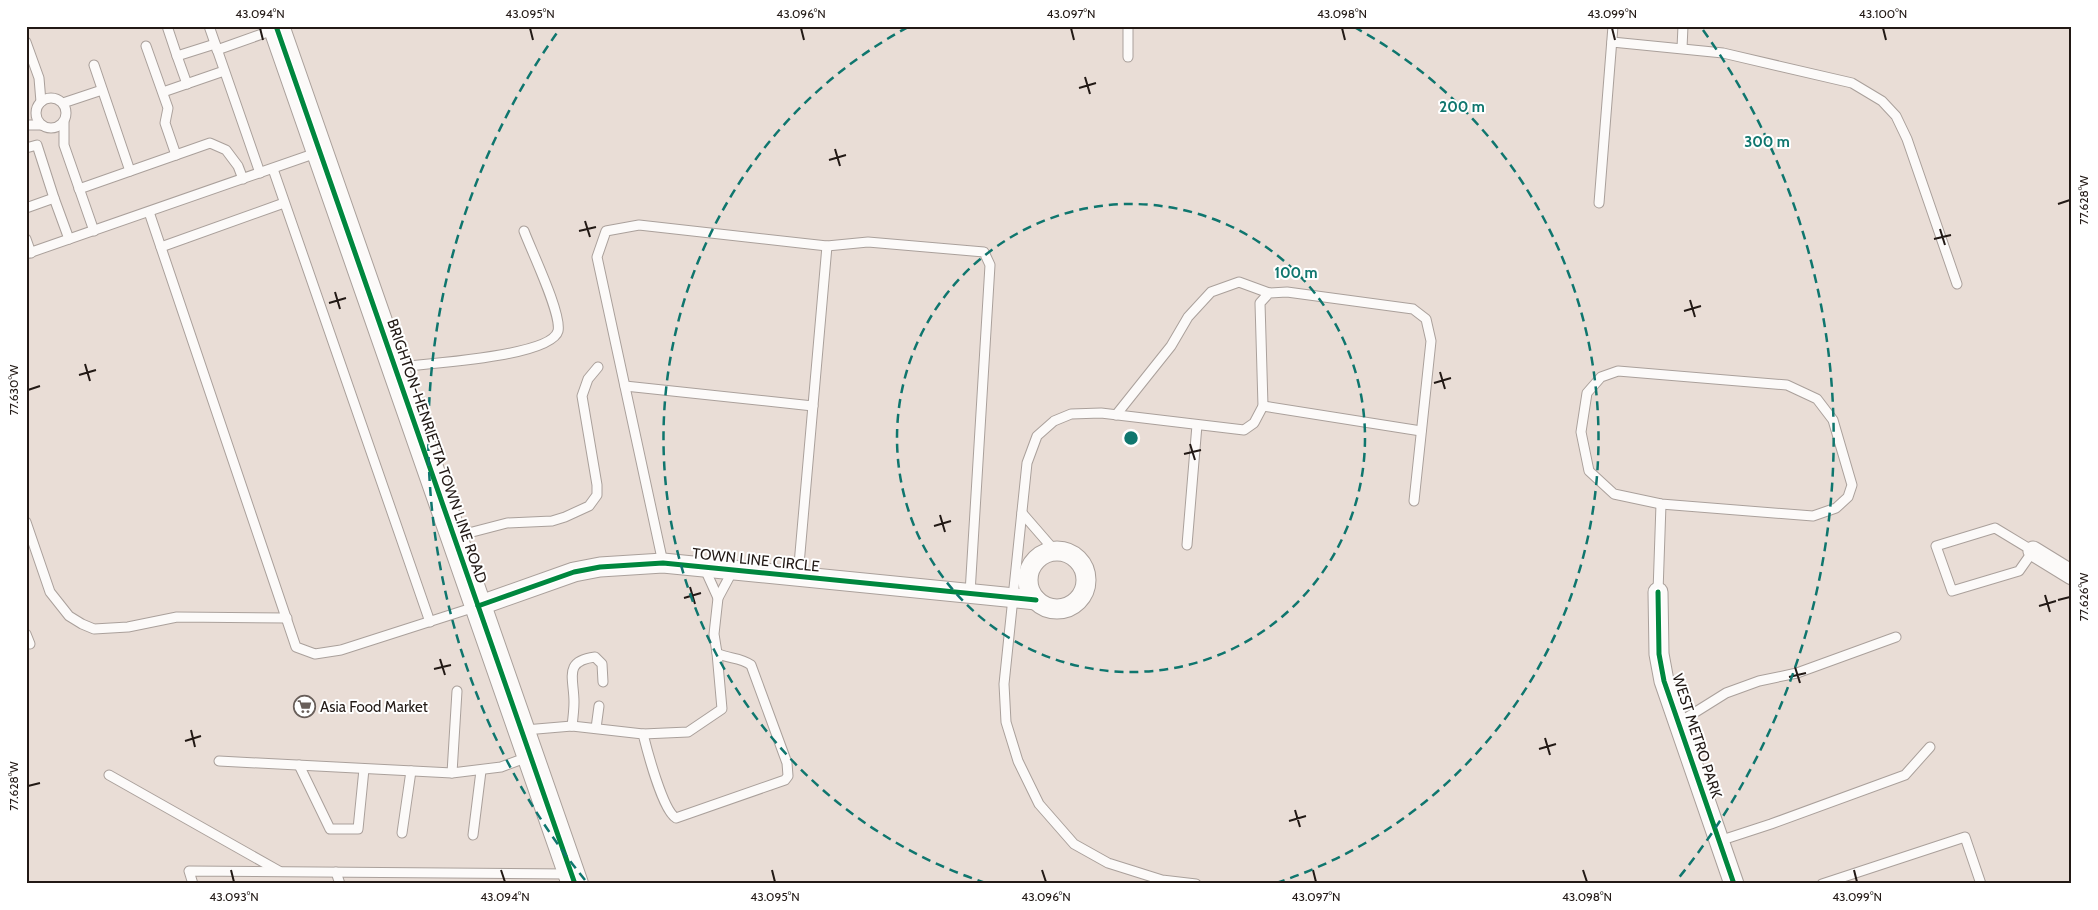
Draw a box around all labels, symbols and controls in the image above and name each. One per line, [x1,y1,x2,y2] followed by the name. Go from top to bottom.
[235,6,285,21] text: 43.094°N
[505,6,555,21] text: 43.095°N
[776,6,826,21] text: 43.096°N
[1047,6,1095,21] text: 43.097°N
[1317,6,1367,21] text: 43.098°N
[1587,6,1637,21] text: 43.099°N
[1859,6,1907,21] text: 43.100°N
[1439,98,1485,116] text: 200 m
[1744,133,1790,151] text: 300 m
[2076,175,2091,225] text: 77.628°W
[1274,264,1318,282] text: 100 m
[383,316,491,586] street label: BRIGHTON-HENRIETTA TOWN LINE ROAD
[6,364,21,415] text: 77.630°W
[1122,429,1140,447] centre of rings
[691,544,821,576] street label: TOWN LINE CIRCLE
[2076,572,2091,621] text: 77.626°W
[1668,672,1726,801] street label: WEST METRO PARK
[292,695,316,719] supermarket icon: Asia Food Market
[320,698,428,716] place label: Asia Food Market
[6,761,21,811] text: 77.628°W
[209,889,259,904] text: 43.093°N
[480,889,530,904] text: 43.094°N
[750,889,800,904] text: 43.095°N
[1021,889,1071,904] text: 43.096°N
[1292,889,1340,904] text: 43.097°N
[1562,889,1612,904] text: 43.098°N
[1832,889,1882,904] text: 43.099°N

